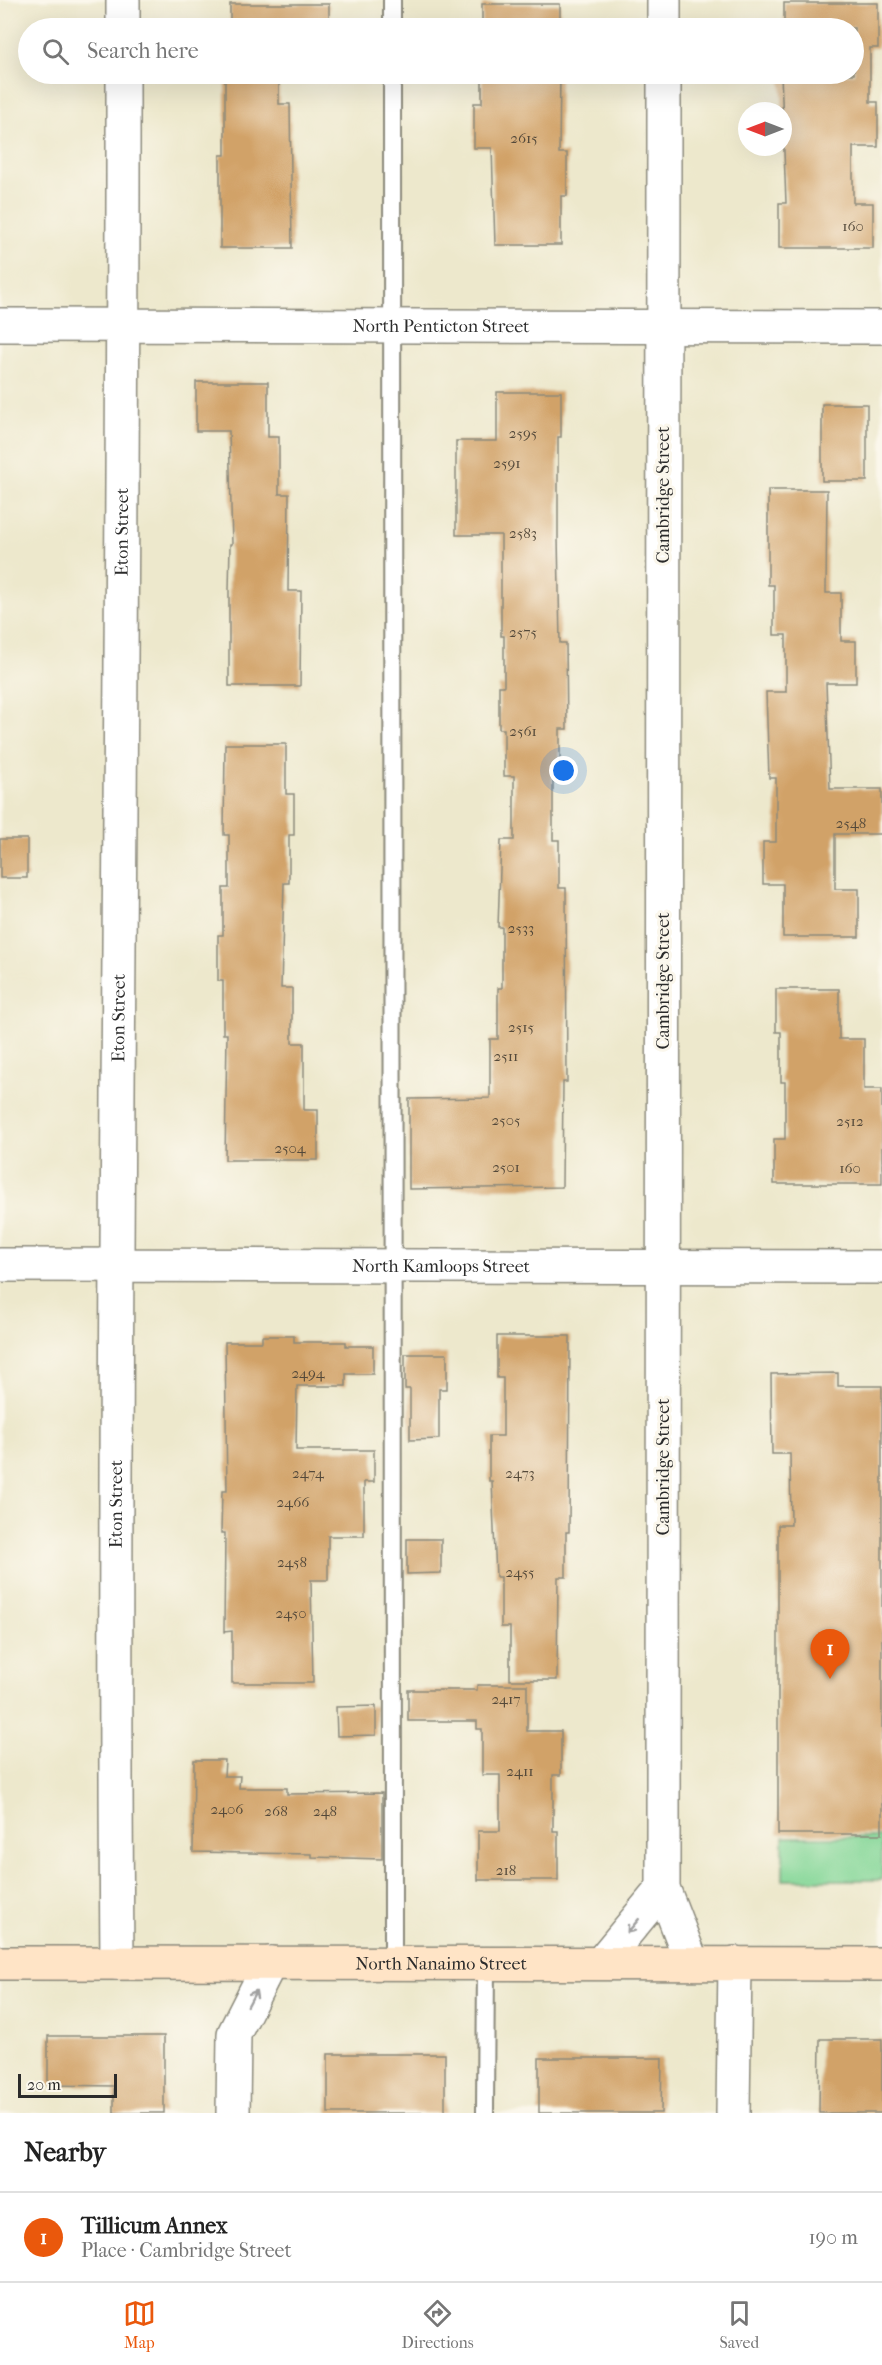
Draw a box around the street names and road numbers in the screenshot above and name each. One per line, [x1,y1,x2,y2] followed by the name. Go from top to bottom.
[352,315,530,337] street label: North Penticton Street
[653,426,674,564] street label: Cambridge Street
[111,487,133,576] street label: Eton Street
[653,912,674,1050] street label: Cambridge Street
[108,973,129,1062] street label: Eton Street
[352,1255,531,1277] street label: North Kamloops Street
[653,1398,674,1536] street label: Cambridge Street
[105,1459,127,1548] street label: Eton Street
[355,1953,527,1974] street label: North Nanaimo Street

